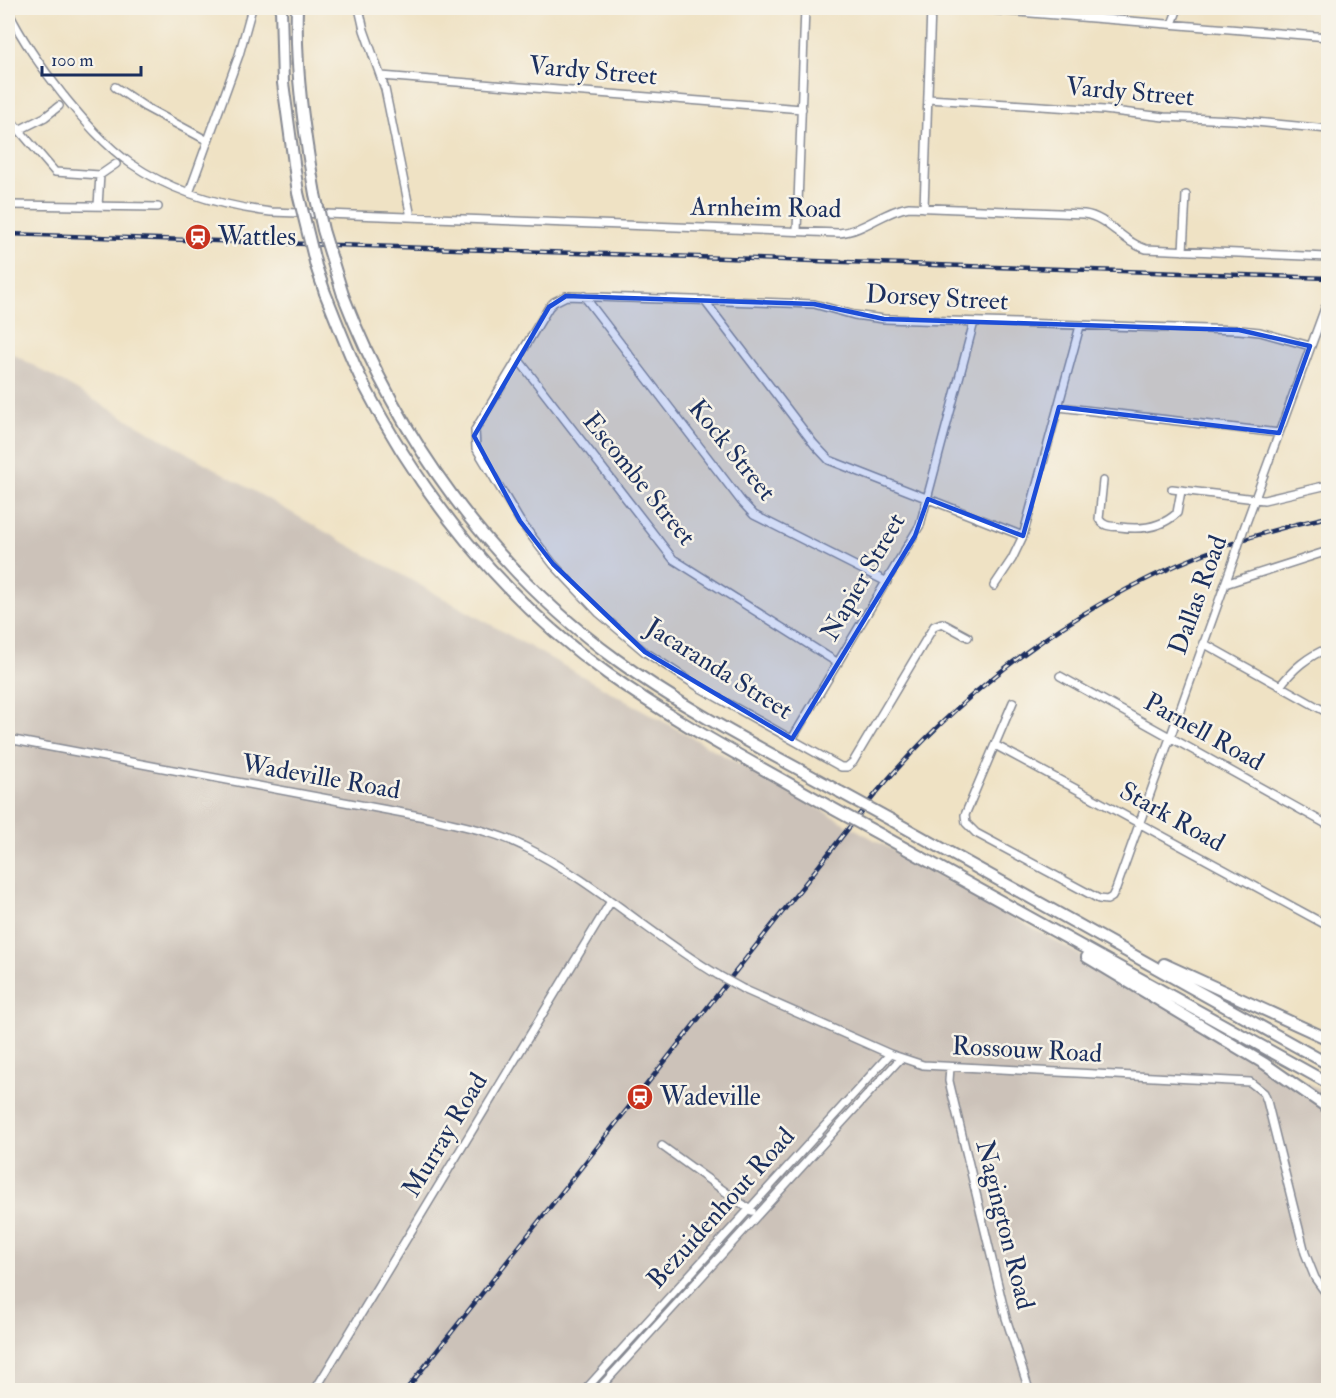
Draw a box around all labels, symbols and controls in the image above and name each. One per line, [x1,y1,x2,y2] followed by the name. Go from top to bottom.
[42,39,141,77] scale bar
[51,49,94,72] text: 100 m
[527,49,659,93] street label: Vardy Street
[1064,70,1196,114] street label: Vardy Street
[689,191,842,225] street label: Arnheim Road
[217,221,296,253] place label: Wattles
[183,222,213,252] station icon: Wattles
[865,278,1009,318] street label: Dorsey Street
[681,393,783,507] street label: Kock Street
[575,406,703,552] street label: Escombe Street
[814,508,913,647] street label: Napier Street
[1162,531,1234,659] street label: Dallas Road
[639,611,798,727] street label: Jacaranda Street
[1138,686,1270,778] street label: Parnell Road
[238,747,403,807] street label: Wadeville Road
[1114,775,1230,859] street label: Stark Road
[951,1030,1103,1070] street label: Rossouw Road
[395,1067,495,1203] street label: Murray Road
[659,1081,761,1113] place label: Wadeville
[625,1082,655,1112] station icon: Wadeville
[640,1121,802,1295] street label: Bezuidenhout Road
[969,1137,1042,1313] street label: Nagington Road

